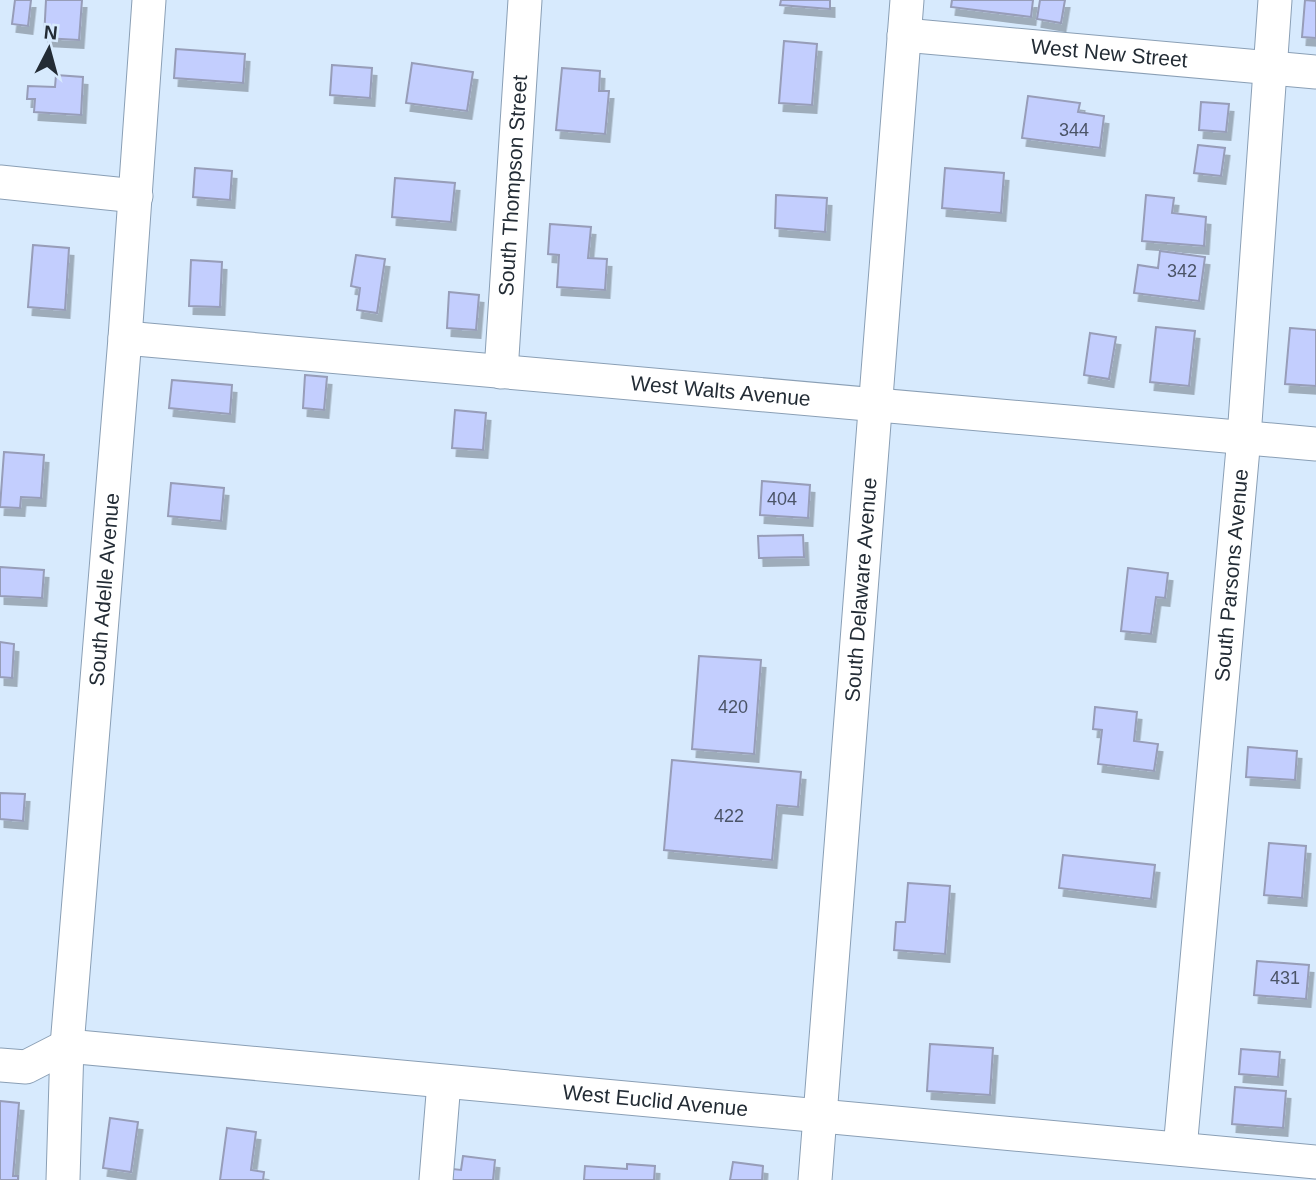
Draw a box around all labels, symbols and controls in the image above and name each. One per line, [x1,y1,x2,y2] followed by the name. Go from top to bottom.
[14,14,84,84] north arrow
[43,21,59,44] text: N
[1030,34,1189,71] street label: West New Street
[494,74,531,297] street label: South Thompson Street
[1059,120,1089,140] house number: 344
[1167,261,1197,281] house number: 342
[630,371,812,410] street label: West Walts Avenue
[1210,468,1252,683] street label: South Parsons Avenue
[840,477,881,703] street label: South Delaware Avenue
[767,489,797,509] house number: 404
[85,492,123,687] street label: South Adelle Avenue
[718,697,748,717] house number: 420
[714,806,744,826] house number: 422
[1270,968,1300,988] house number: 431
[562,1080,749,1120] street label: West Euclid Avenue

